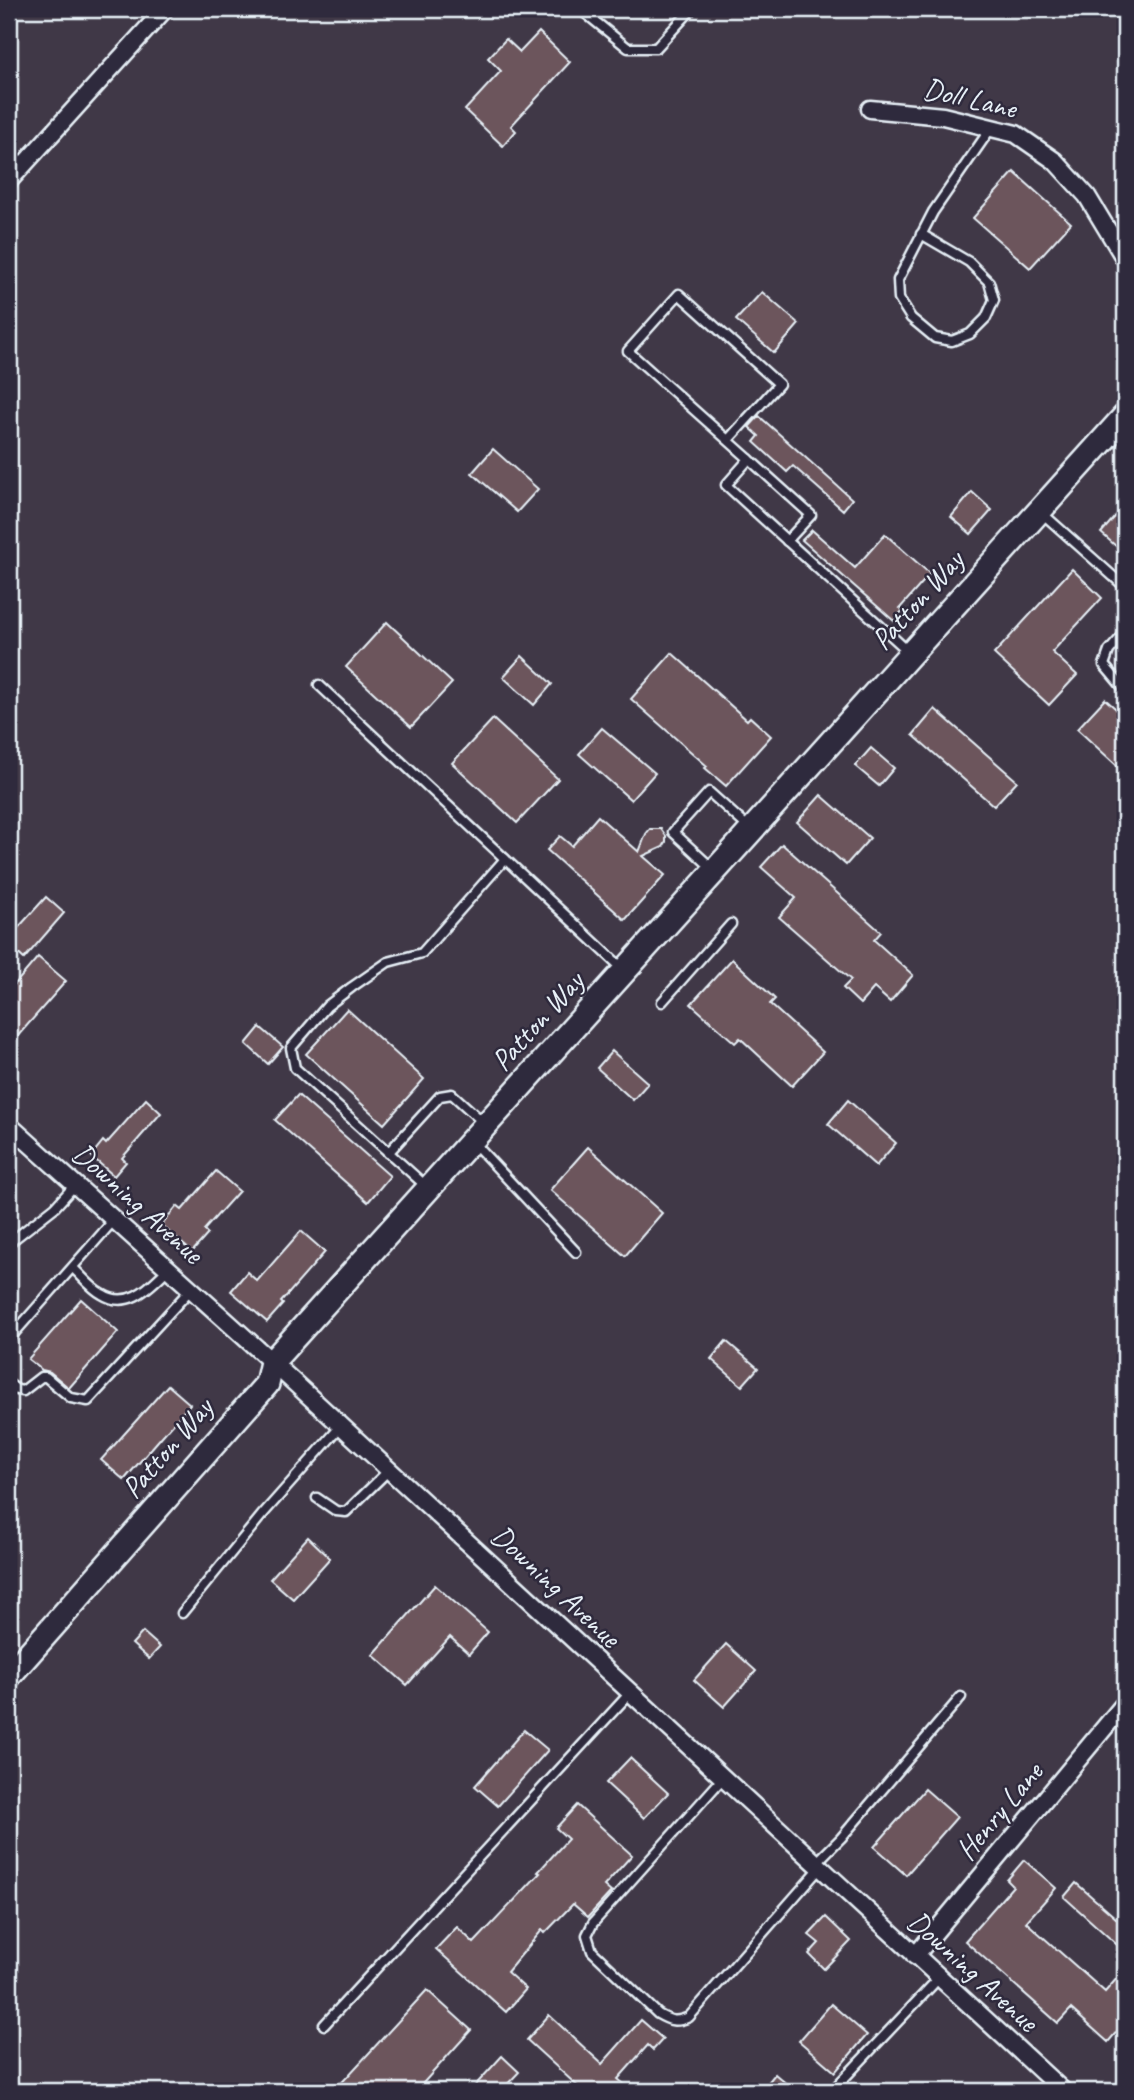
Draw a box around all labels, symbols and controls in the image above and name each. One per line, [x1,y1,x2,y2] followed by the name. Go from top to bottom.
[920,69,1022,128] street label: Doll Lane
[862,540,974,658] street label: Patton Way
[482,961,594,1079] street label: Patton Way
[65,1134,213,1273] street label: Downing Avenue
[113,1388,223,1506] street label: Patton Way
[483,1517,630,1657] street label: Downing Avenue
[947,1752,1052,1868] street label: Henry Lane
[900,1902,1048,2041] street label: Downing Avenue

